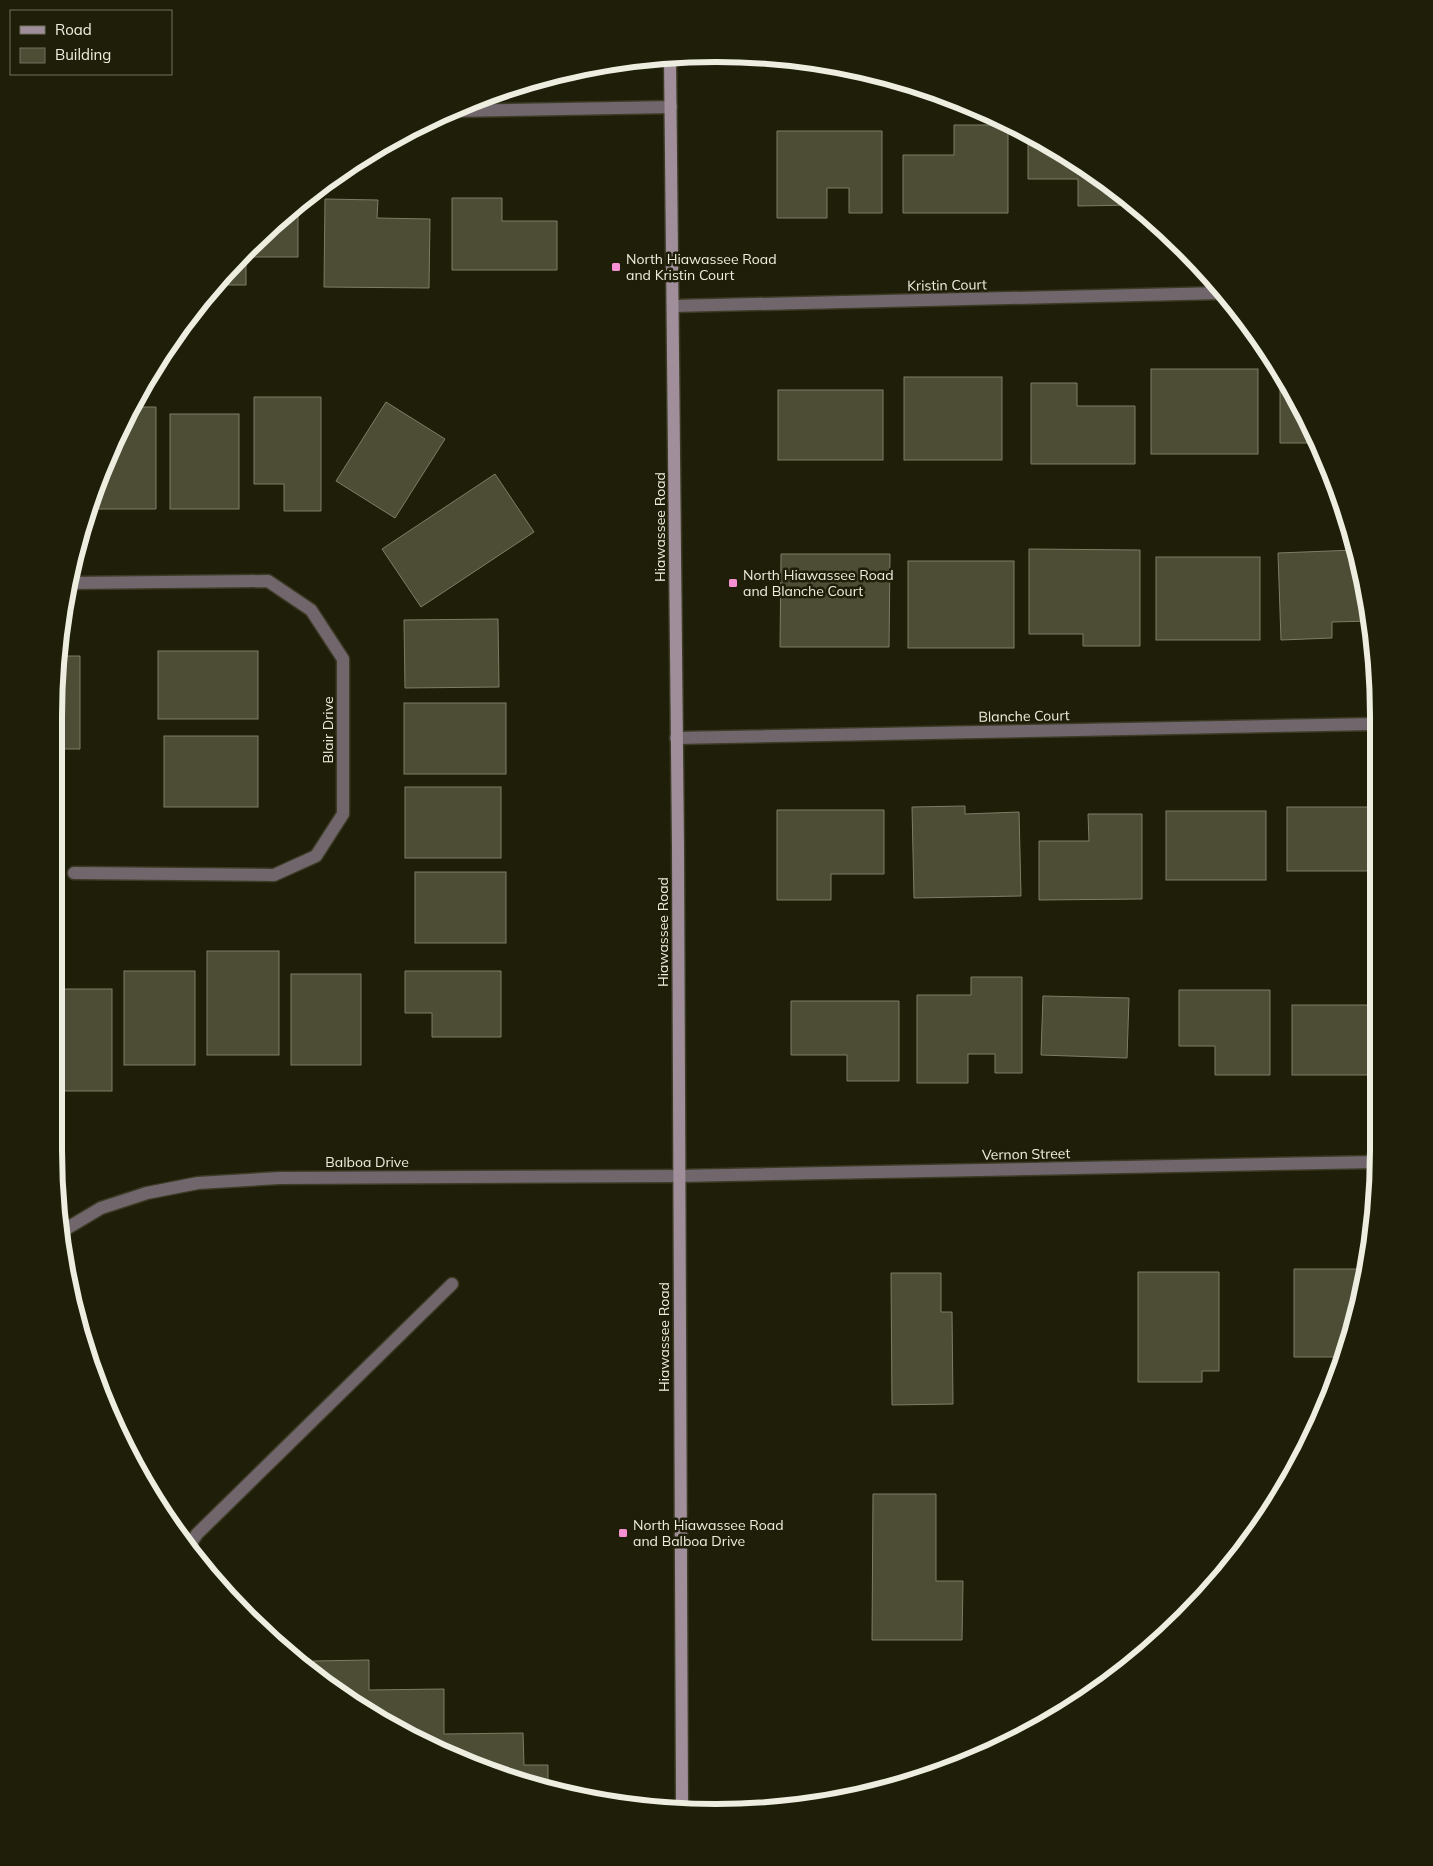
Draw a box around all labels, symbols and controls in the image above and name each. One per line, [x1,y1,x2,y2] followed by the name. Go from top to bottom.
[10,10,172,75] legend
[55,20,92,39] text: Road
[55,45,111,64] text: Building
[626,250,777,284] place label: North Hiawassee Road and Kristin Court
[610,261,622,273] marker: North Hiawassee Road and Kristin Court
[907,275,987,295] street label: Kristin Court
[651,472,669,582] street label: Hiawassee Road
[743,566,894,600] place label: North Hiawassee Road and Blanche Court
[727,577,739,589] marker: North Hiawassee Road and Blanche Court
[319,696,337,764] street label: Blair Drive
[978,706,1070,726] street label: Blanche Court
[654,877,672,987] street label: Hiawassee Road
[982,1144,1070,1164] street label: Vernon Street
[325,1153,409,1171] street label: Balboa Drive
[655,1282,673,1392] street label: Hiawassee Road
[633,1516,784,1550] place label: North Hiawassee Road and Balboa Drive
[617,1527,629,1539] marker: North Hiawassee Road and Balboa Drive

